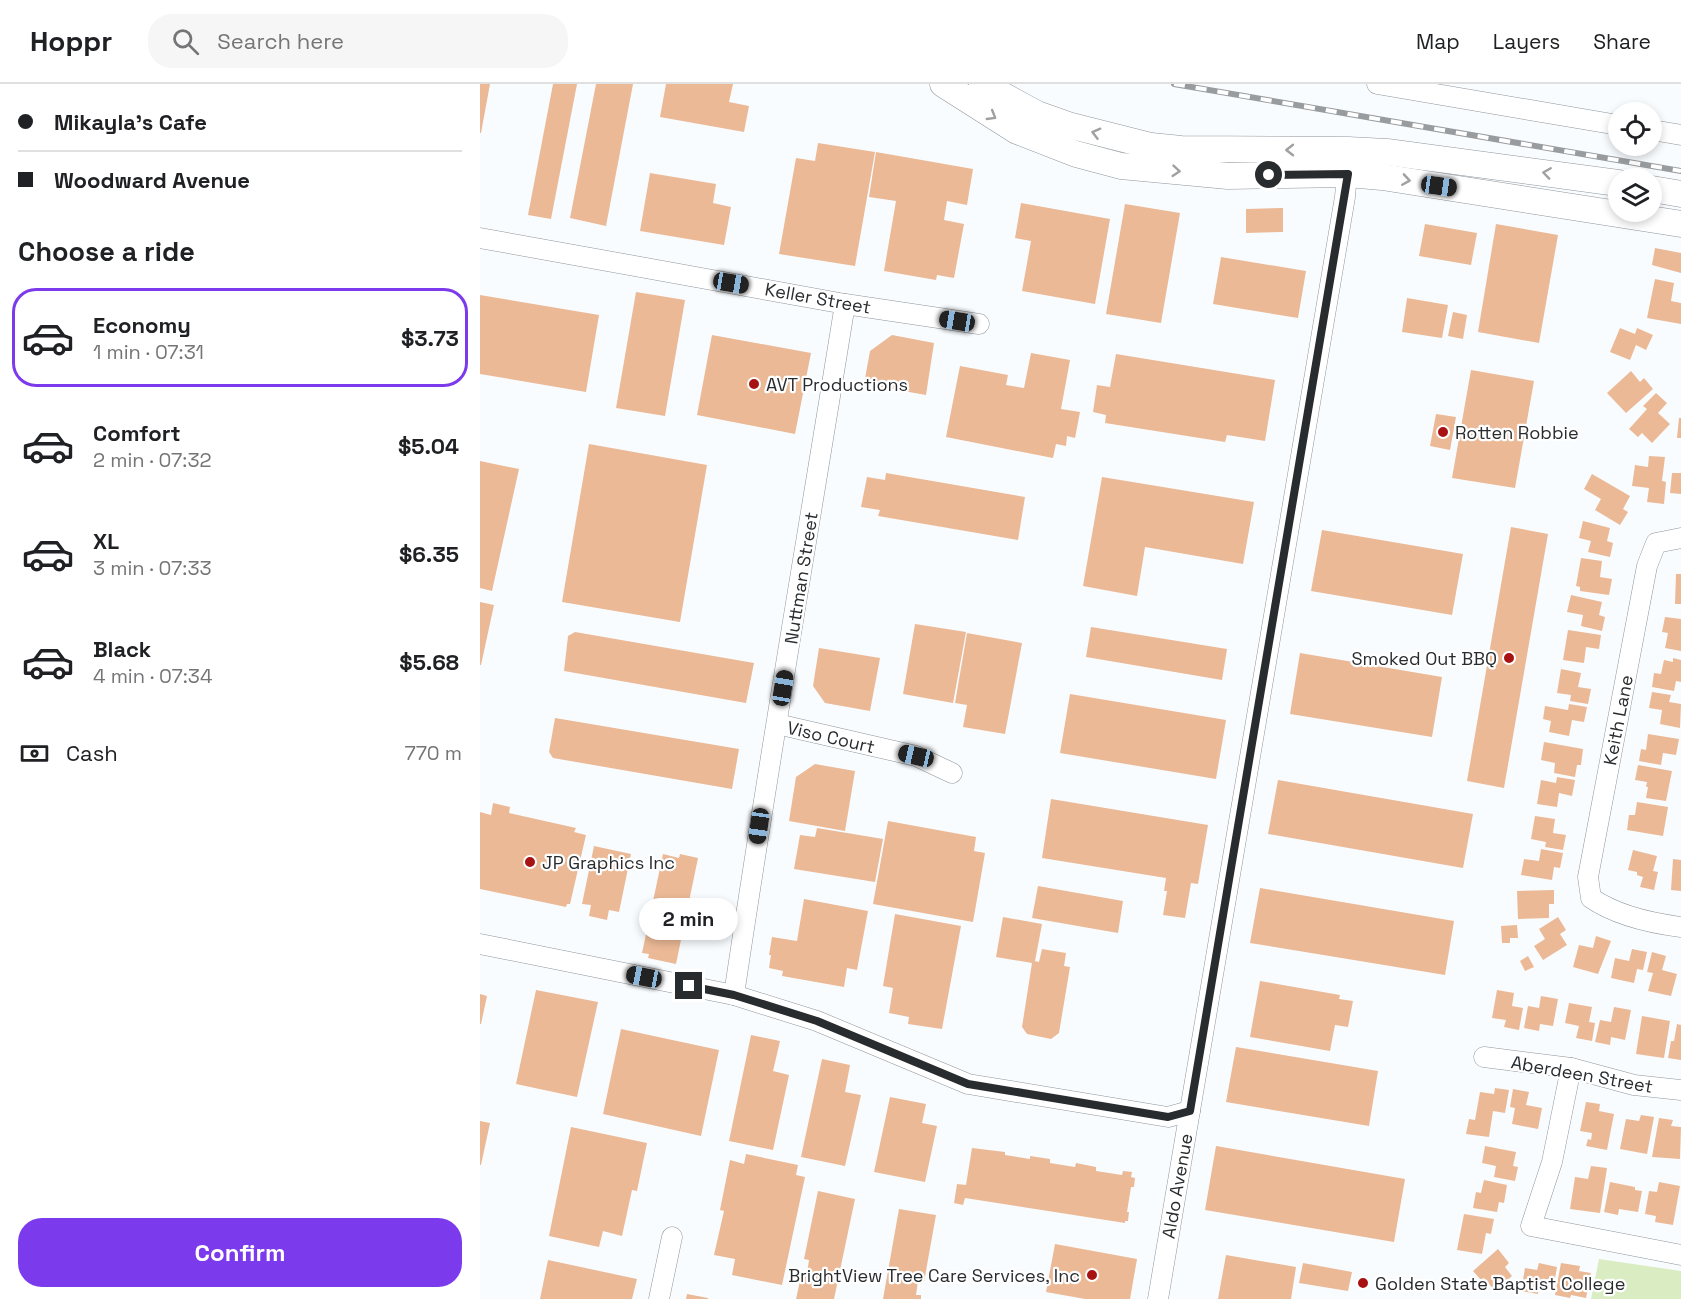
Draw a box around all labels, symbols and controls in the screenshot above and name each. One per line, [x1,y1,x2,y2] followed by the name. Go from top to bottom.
[148,14,568,68] search box
[30,23,112,59] text: Hoppr
[169,25,202,58] icon: search
[217,27,344,55] text: Search here
[1416,28,1460,55] text: Map
[1493,28,1560,55] text: Layers
[1593,28,1651,55] text: Share
[1608,102,1662,222] map controls
[1608,102,1662,156] button: locate
[54,108,207,136] text: Mikayla's Cafe
[986,108,996,120] one-way arrow
[1092,128,1102,141] one-way arrow
[1285,144,1294,156] one-way arrow
[1255,161,1282,188] route start
[1172,164,1181,177] one-way arrow
[54,166,250,194] text: Woodward Avenue
[1542,168,1551,180] one-way arrow
[1608,168,1662,222] button: layers
[1402,174,1411,186] one-way arrow
[1420,175,1458,197] car
[18,234,195,269] text: Choose a ride
[712,271,750,295] car
[763,277,873,319] street label: Keller Street
[938,309,976,333] car
[21,311,75,365] icon: car
[93,311,191,339] text: Economy
[401,324,459,352] text: $3.73
[93,339,204,365] text: 1 min · 07:31
[766,373,908,396] place label: AVT Productions
[747,377,761,391] marker: AVT Productions
[21,419,75,473] icon: car
[93,419,181,447] text: Comfort
[1455,421,1579,444] place label: Rotten Robbie
[1436,425,1450,439] marker: Rotten Robbie
[398,432,459,460] text: $5.04
[93,447,212,473] text: 2 min · 07:32
[779,510,823,646] street label: Nuttman Street
[21,527,75,581] icon: car
[93,527,119,555] text: XL
[399,540,459,568] text: $6.35
[93,555,212,581] text: 3 min · 07:33
[21,635,75,689] icon: car
[93,635,151,663] text: Black
[1351,647,1497,670] place label: Smoked Out BBQ
[399,648,459,676] text: $5.68
[1502,651,1516,665] marker: Smoked Out BBQ
[93,663,212,689] text: 4 min · 07:34
[771,669,795,707] car
[1598,673,1638,767] street label: Keith Lane
[785,716,877,758] street label: Viso Court
[18,737,51,770] icon: cash
[66,739,118,767] text: Cash
[404,740,462,766] text: 770 m
[896,743,936,769] car
[748,807,770,845] car
[542,851,675,874] place label: JP Graphics Inc
[523,855,537,869] marker: JP Graphics Inc
[640,899,738,941] callout: 2 min
[663,906,714,932] text: 2 min
[625,965,663,989] car
[675,972,702,999] route end
[1509,1050,1655,1098] street label: Aberdeen Street
[1156,1132,1198,1240] street label: Aldo Avenue
[18,1218,462,1287] button: Confirm
[788,1264,1080,1287] place label: BrightView Tree Care Services, Inc
[1085,1268,1099,1282] marker: BrightView Tree Care Services, Inc
[1375,1272,1625,1295] place label: Golden State Baptist College
[1356,1276,1370,1290] marker: Golden State Baptist College

